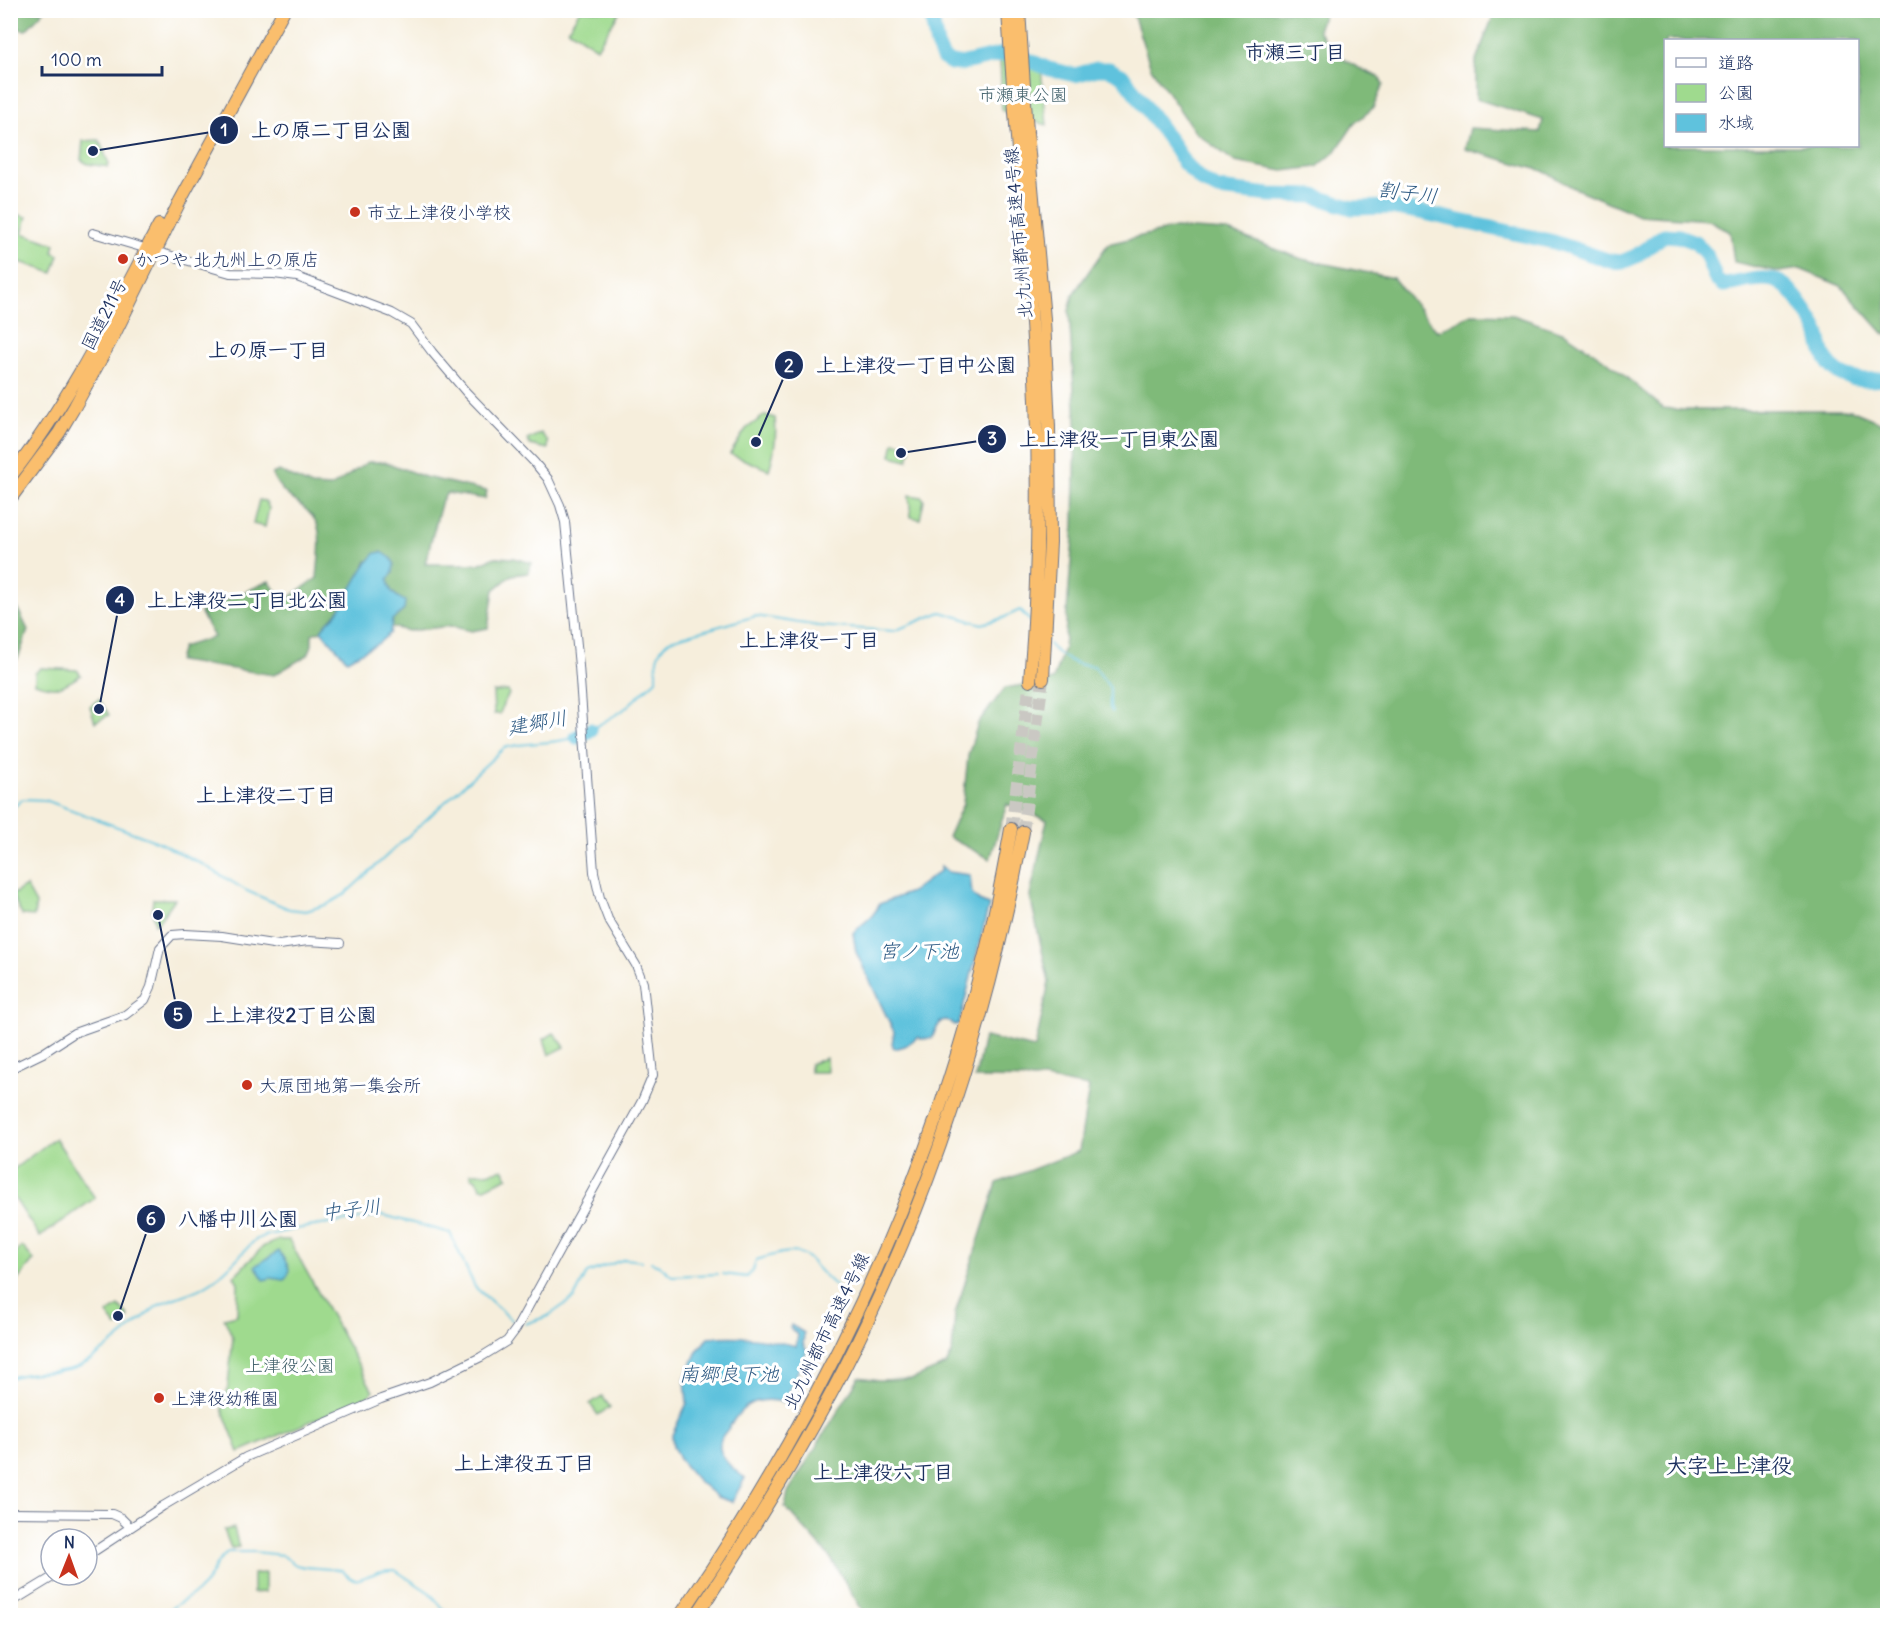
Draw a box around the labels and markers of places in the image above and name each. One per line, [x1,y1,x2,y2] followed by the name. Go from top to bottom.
[209,111,423,149] callout: 上の原二丁目公園
[367,201,511,224] place label: 市立上津役小学校
[348,205,362,219] marker: 市立上津役小学校
[135,248,319,271] place label: かつや 北九州上の原店
[116,252,130,266] marker: かつや 北九州上の原店
[774,346,1028,384] callout: 上上津役一丁目中公園
[977,420,1231,458] callout: 上上津役一丁目東公園
[105,581,359,619] callout: 上上津役二丁目北公園
[163,996,388,1034] callout: 上上津役2丁目公園
[259,1074,421,1097] place label: 大原団地第一集会所
[240,1078,254,1092] marker: 大原団地第一集会所
[136,1200,310,1238] callout: 八幡中川公園
[171,1387,279,1410] place label: 上津役幼稚園
[152,1391,166,1405] marker: 上津役幼稚園

